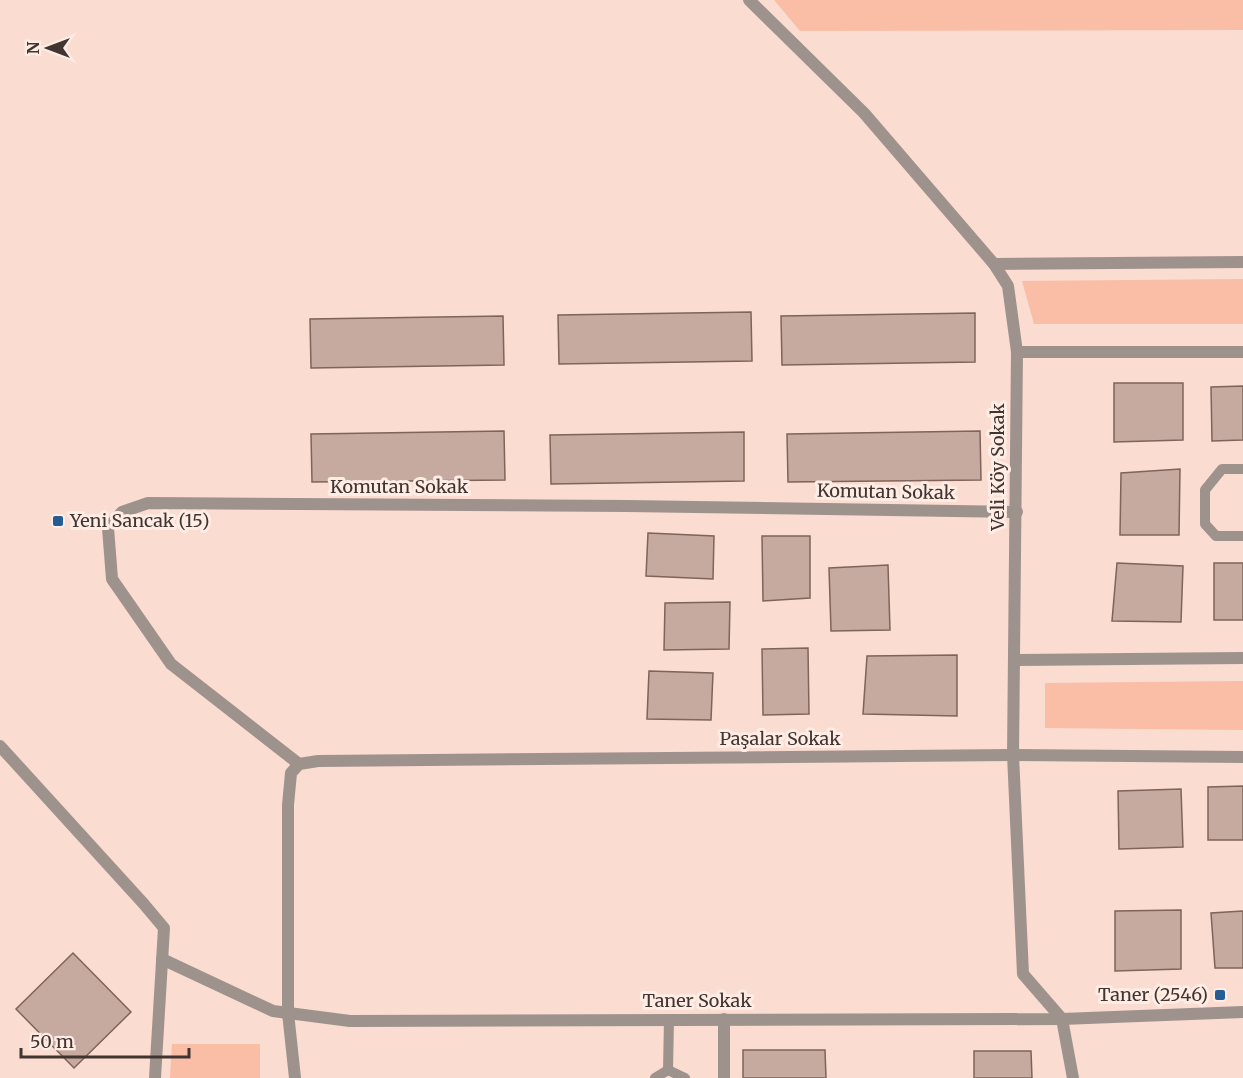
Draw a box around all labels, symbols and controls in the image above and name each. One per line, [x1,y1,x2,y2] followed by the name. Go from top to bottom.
[18,18,78,78] north arrow
[23,41,43,54] text: N
[986,403,1009,532] street label: Veli Köy Sokak
[330,475,469,498] street label: Komutan Sokak
[817,479,956,504] street label: Komutan Sokak
[69,509,209,532] place label: Yeni Sancak (15)
[51,514,65,528] marker: Yeni Sancak (15)
[719,727,841,750] street label: Paşalar Sokak
[1098,983,1208,1006] place label: Taner (2546)
[1213,988,1227,1002] marker: Taner (2546)
[642,989,752,1012] street label: Taner Sokak
[21,1021,189,1059] scale bar
[30,1030,74,1053] text: 50 m

